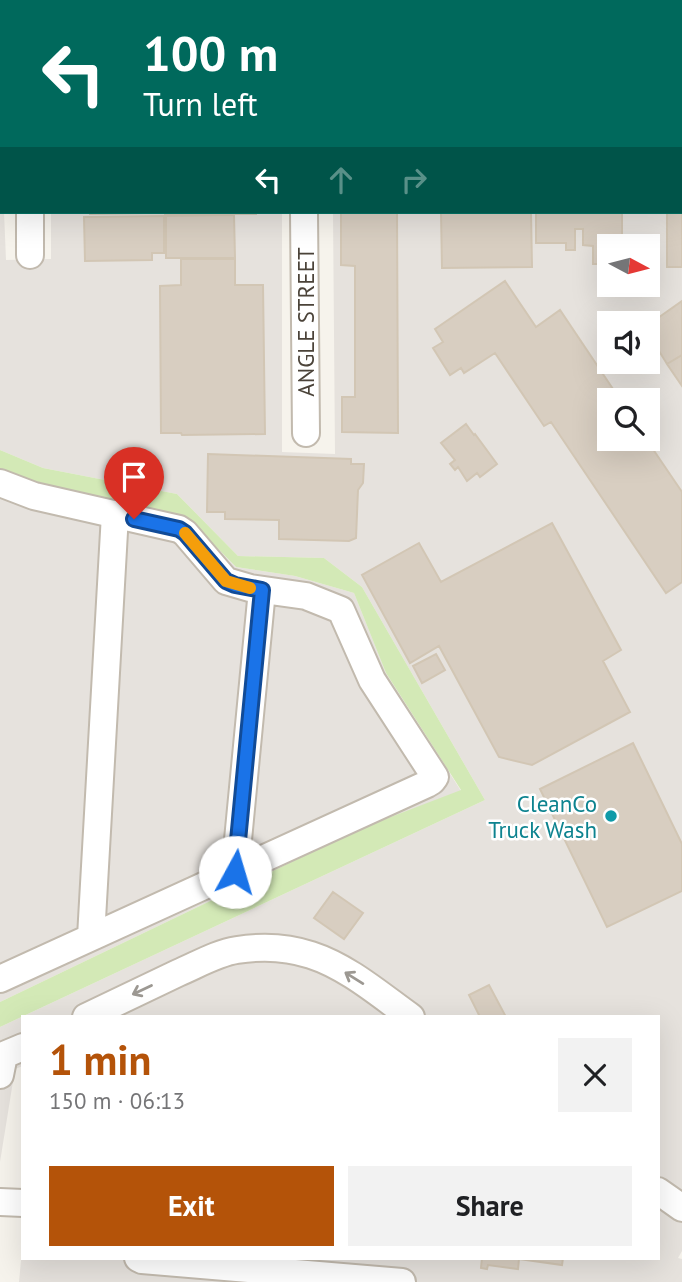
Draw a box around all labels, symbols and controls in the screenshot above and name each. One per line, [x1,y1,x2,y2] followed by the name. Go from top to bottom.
[143,21,278,85] text: 100 m
[28,28,119,119] icon: left
[143,83,258,125] text: Turn left
[249,161,287,199] icon: left
[322,161,360,199] icon: ahead
[395,161,433,199] icon: right
[597,234,660,298] north arrow
[597,234,660,451] map controls
[291,247,320,397] street label: ANGLE STREET
[597,311,660,374] button: sound
[597,388,660,451] button: search
[104,447,164,519] pin
[115,458,153,496] icon: arrive
[488,789,597,844] place label: CleanCo Truck Wash
[603,808,619,824] marker: CleanCo Truck Wash
[198,835,272,909] position arrow
[345,971,365,985] one-way arrow
[132,984,153,998] one-way arrow
[49,1032,151,1087] text: 1 min
[558,1038,632,1112] button: close
[49,1086,185,1115] text: 150 m · 06:13
[49,1166,334,1246] button: Exit
[348,1166,632,1246] button: Share

